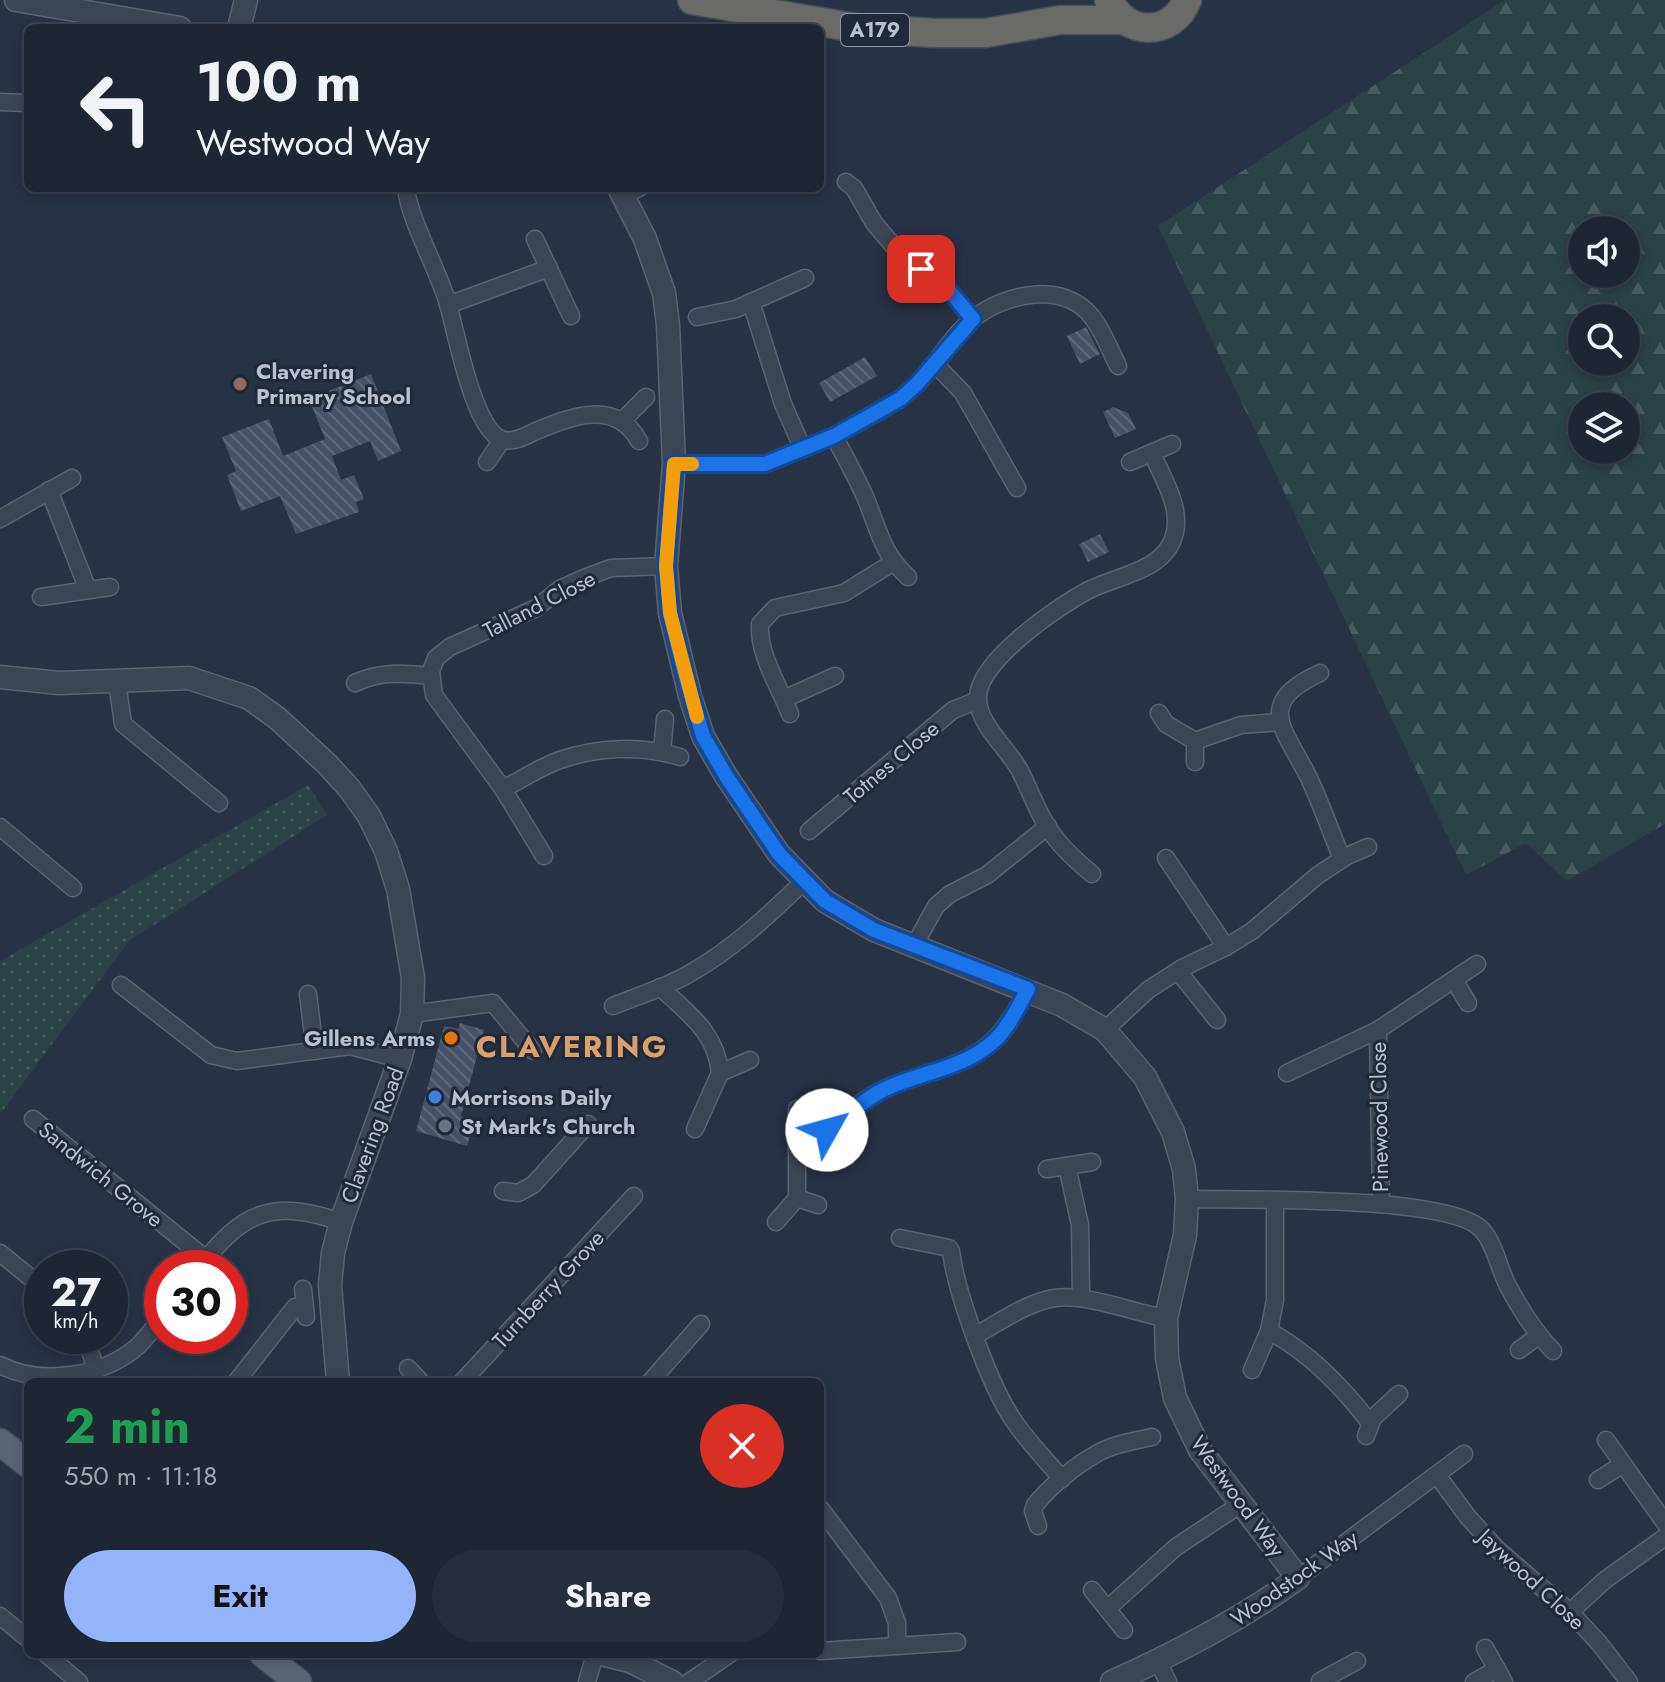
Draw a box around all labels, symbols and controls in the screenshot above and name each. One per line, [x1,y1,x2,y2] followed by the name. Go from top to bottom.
[841,14,909,46] road number: A179
[196,41,361,122] text: 100 m
[64,56,168,160] icon: left
[196,116,430,168] text: Westwood Way
[1568,216,1640,464] map controls
[1568,216,1640,288] button: sound
[887,235,955,303] pin
[899,247,943,291] icon: arrive
[1568,304,1640,376] button: search
[256,355,411,412] place label: Clavering Primary School
[231,375,249,393] marker: Clavering Primary School
[1568,392,1640,464] button: layers
[477,562,601,646] street label: Talland Close
[836,712,946,812] street label: Totnes Close
[304,1022,435,1054] place label: Gillens Arms
[476,1025,668,1068] district label: CLAVERING
[442,1029,460,1047] marker: Gillens Arms
[1362,1041,1396,1193] street label: Pinewood Close
[333,1062,411,1208] street label: Clavering Road
[451,1081,612,1113] place label: Morrisons Daily
[426,1088,444,1106] marker: Morrisons Daily
[785,1088,869,1172] position arrow
[461,1110,635,1142] place label: St Mark's Church
[32,1114,170,1234] street label: Sandwich Grove
[436,1117,454,1135] marker: St Mark's Church
[485,1223,611,1355] street label: Turnberry Grove
[144,1250,248,1354] speed limit sign: 30
[51,1263,101,1321] text: 27
[53,1307,99,1336] text: km/h
[64,1392,190,1461] text: 2 min
[700,1404,784,1488] button: close
[1183,1429,1293,1564] street label: Westwood Way
[64,1457,218,1495] text: 550 m · 11:18
[1469,1519,1593,1637] street label: Jaywood Close
[1224,1522,1365,1634] street label: Woodstock Way
[64,1550,416,1642] button: Exit
[432,1550,784,1642] button: Share

